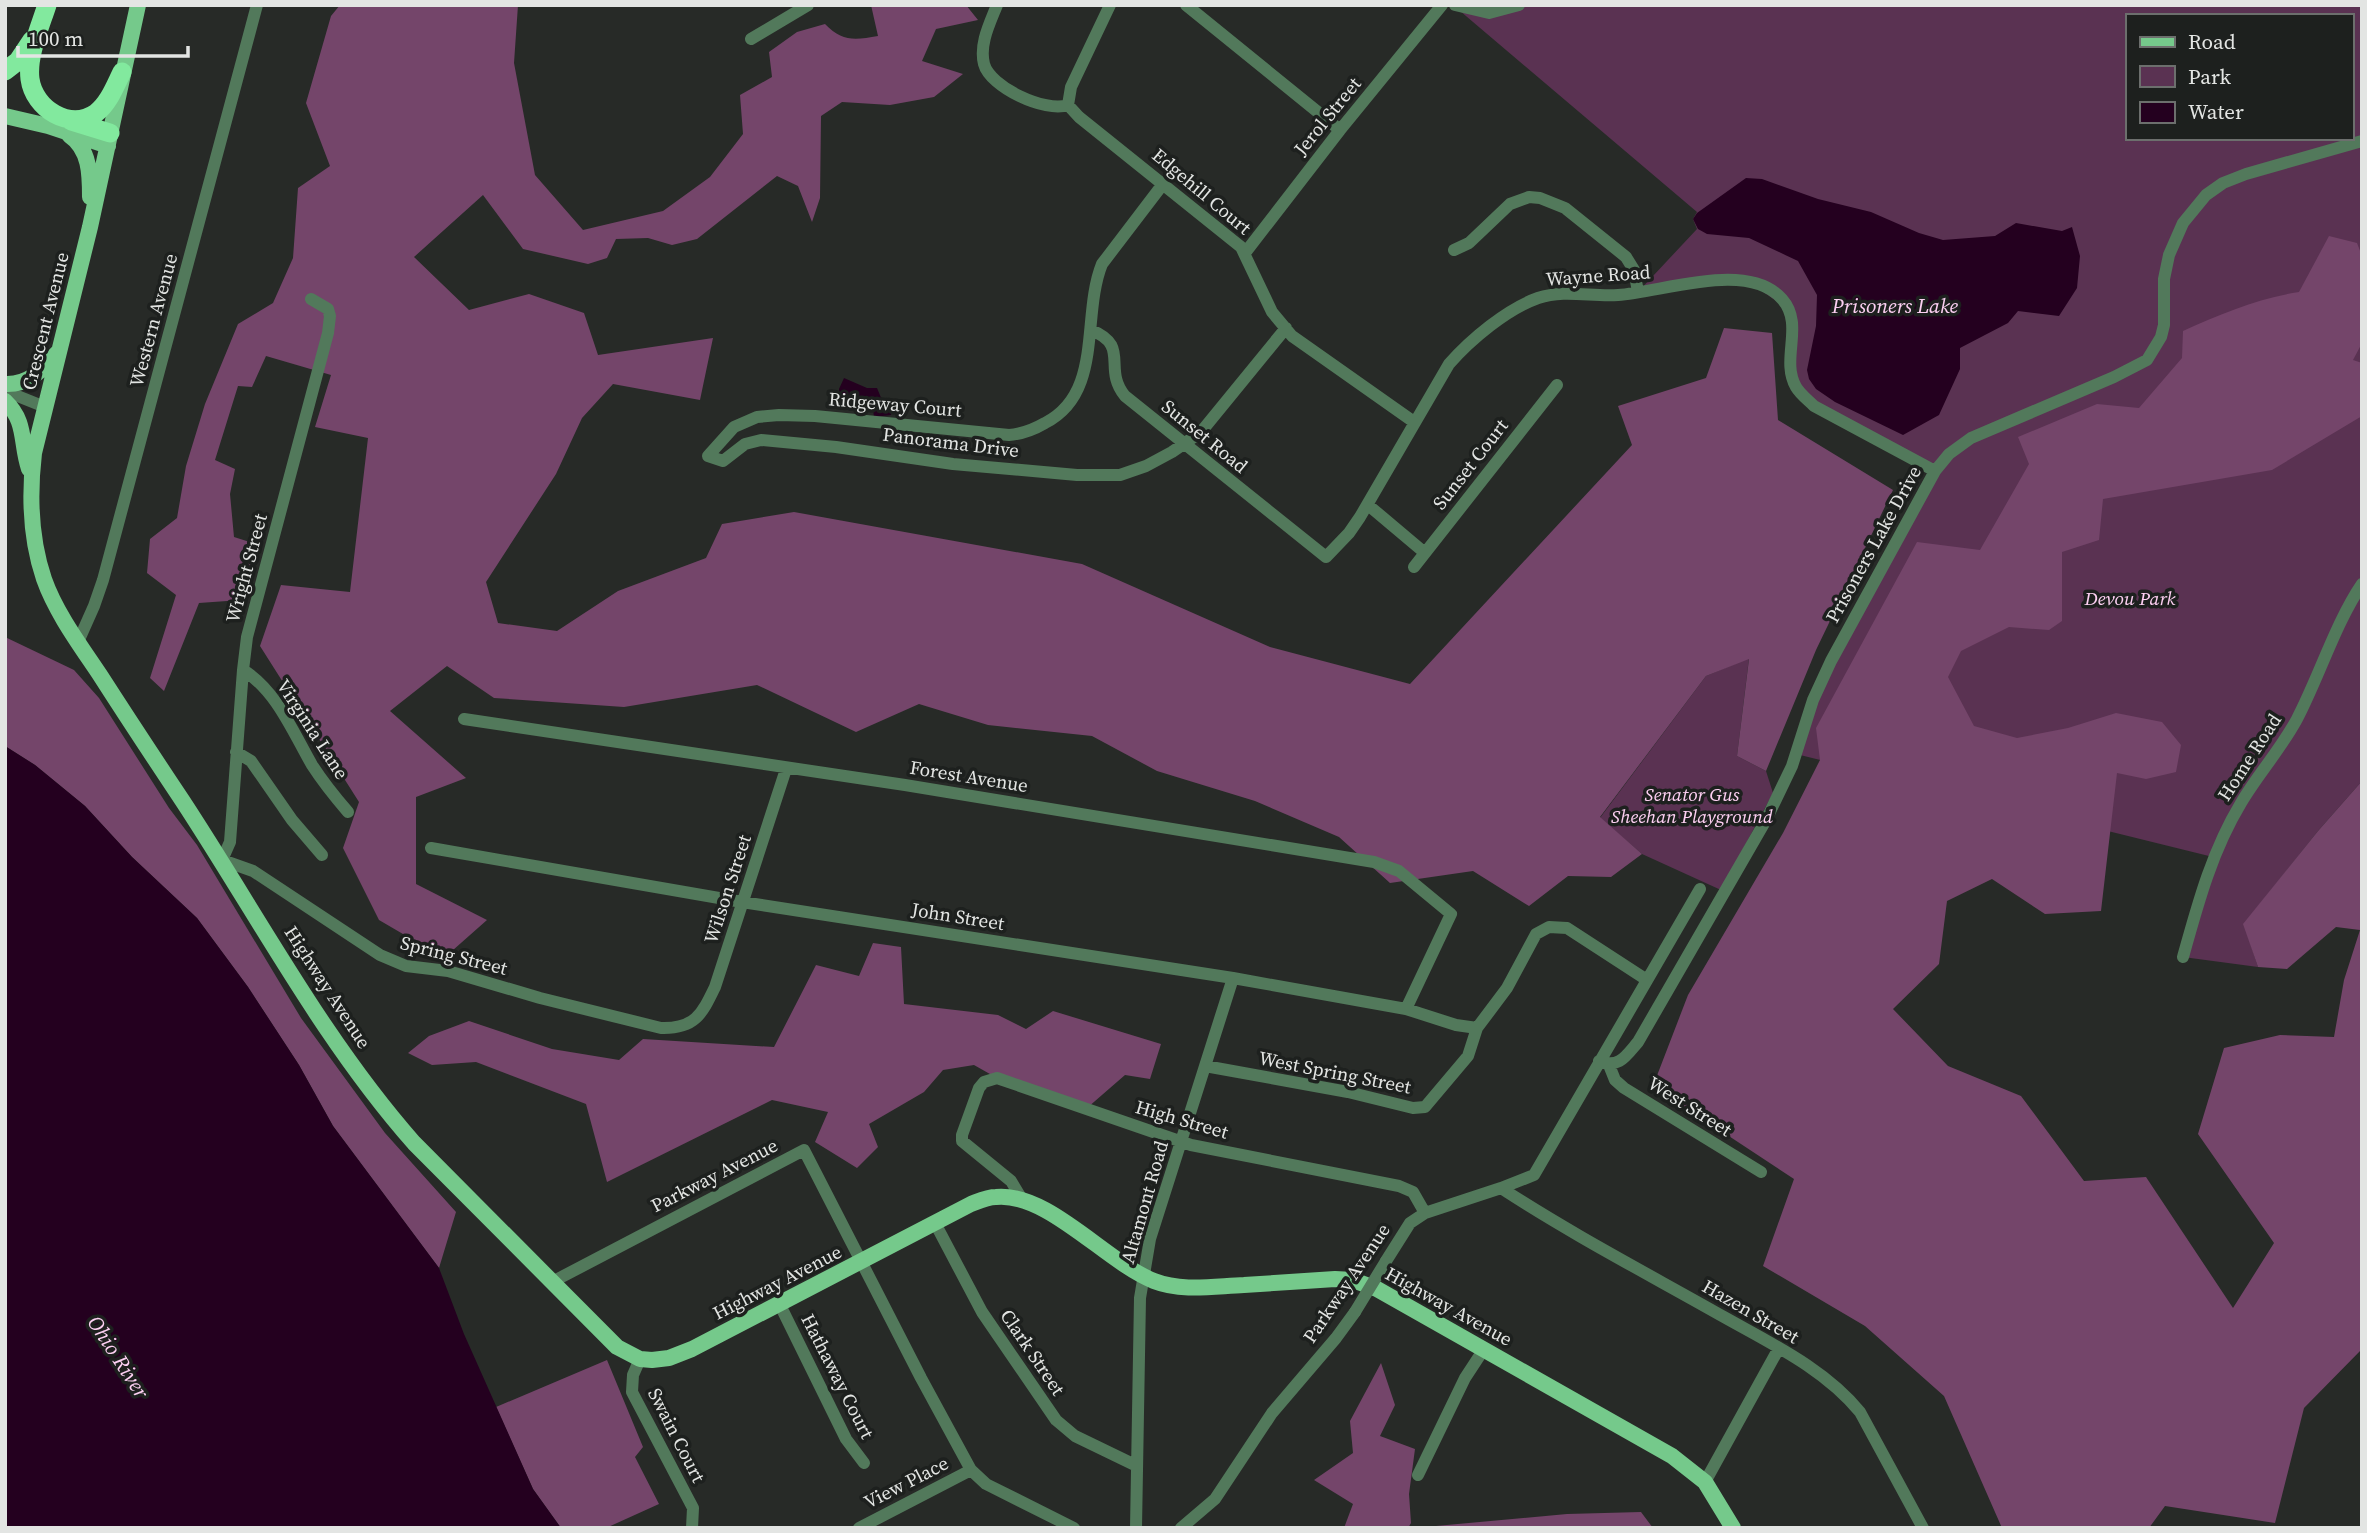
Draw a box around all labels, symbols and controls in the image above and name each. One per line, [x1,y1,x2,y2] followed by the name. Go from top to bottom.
[18,14,187,58] scale bar
[2126,14,2353,140] legend
[28,24,83,53] text: 100 m
[2188,27,2236,56] text: Road
[2188,62,2232,91] text: Park
[1287,71,1367,161] street label: Jerol Street
[2188,97,2244,126] text: Water
[1147,142,1258,241] street label: Edgehill Court
[15,249,75,393] street label: Crescent Avenue
[123,250,183,390] street label: Western Avenue
[1545,258,1651,292] street label: Wayne Road
[1831,291,1959,320] water label: Prisoners Lake
[827,385,963,423] street label: Ridgeway Court
[1157,393,1254,479] street label: Sunset Road
[1426,413,1514,515] street label: Sunset Court
[881,421,1021,463] street label: Panorama Drive
[1819,461,1927,627] street label: Prisoners Lake Drive
[219,510,273,625] street label: Wright Street
[2083,585,2176,611] park label: Devou Park
[271,674,355,784] street label: Virginia Lane
[2211,708,2287,806] street label: Home Road
[908,754,1030,798] street label: Forest Avenue
[1611,781,1773,829] park label: Senator Gus Sheehan Playground
[697,830,757,947] street label: Wilson Street
[909,896,1007,936] street label: John Street
[279,921,377,1053] street label: Highway Avenue
[398,929,511,981] street label: Spring Street
[1257,1044,1414,1100] street label: West Spring Street
[1643,1070,1738,1143] street label: West Street
[1133,1093,1232,1145] street label: High Street
[646,1132,782,1218] street label: Parkway Avenue
[1114,1137,1174,1266] street label: Altamont Road
[1296,1218,1396,1348] street label: Parkway Avenue
[708,1238,846,1326] street label: Highway Avenue
[1381,1260,1517,1352] street label: Highway Avenue
[1698,1273,1805,1350] street label: Hazen Street
[995,1304,1072,1401] street label: Clark Street
[795,1309,881,1444] street label: Hathaway Court
[81,1310,156,1404] water label: Ohio River
[642,1383,712,1487] street label: Swain Court
[859,1450,953,1514] street label: View Place

